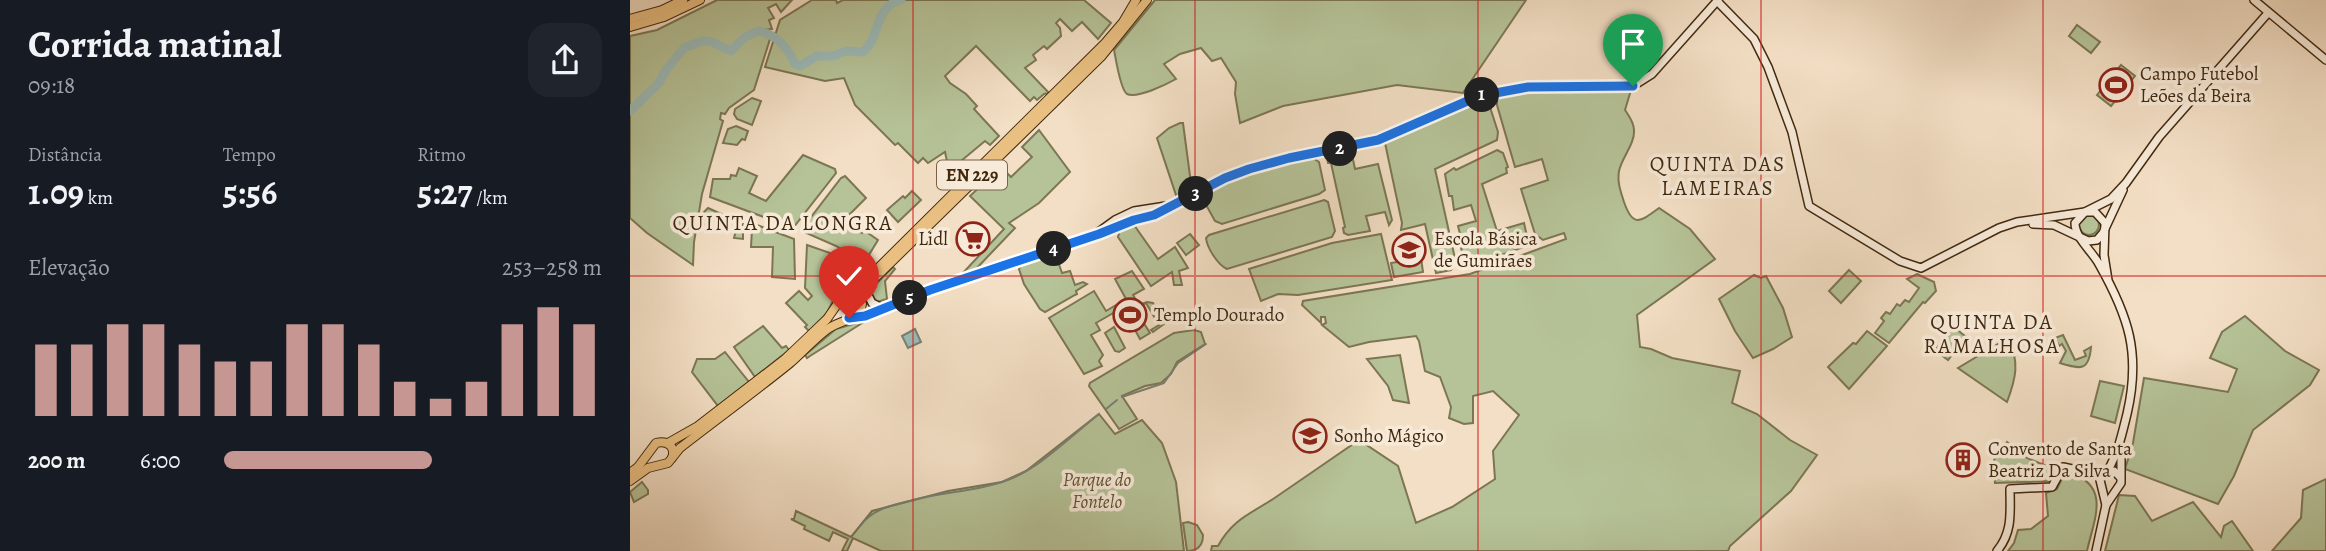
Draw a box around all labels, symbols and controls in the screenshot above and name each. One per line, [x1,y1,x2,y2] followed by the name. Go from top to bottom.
[1603,14,1663,86] pin
[28,18,282,70] text: Corrida matinal
[528,23,602,97] button: share
[1614,25,1652,63] icon: arrive
[2140,61,2259,109] place label: Campo Futebol Leões da Beira
[2097,66,2135,104] sports icon: Campo Futebol Leões da Beira
[28,70,75,101] text: 09:18
[1464,78,1500,112] pin: 1
[1478,81,1485,107] text: 1
[1322,132,1358,166] pin: 2
[1335,135,1344,161] text: 2
[28,142,102,168] text: Distância
[223,142,276,168] text: Tempo
[417,142,466,168] text: Ritmo
[1650,150,1786,202] district label: QUINTA DAS LAMEIRAS
[937,160,1007,190] road number: EN 229
[28,168,84,216] text: 1.09
[223,168,277,216] text: 5:56
[417,168,472,216] text: 5:27
[1178,176,1214,212] pin: 3
[1191,180,1200,206] text: 3
[84,185,113,211] text: km
[472,185,508,211] text: /km
[673,209,893,237] district label: QUINTA DA LONGRA
[954,220,992,258] supermarket icon: Lidl
[918,226,948,252] place label: Lidl
[1434,226,1537,274] place label: Escola Básica de Gumirães
[1390,231,1428,269] school or university icon: Escola Básica de Gumirães
[1036,232,1072,266] pin: 4
[1049,235,1058,261] text: 4
[819,246,879,318] pin
[28,252,110,283] text: Elevação
[502,252,602,283] text: 253–258 m
[830,257,868,295] icon: check
[892,280,928,316] pin: 5
[905,284,914,310] text: 5
[1111,296,1149,334] sports icon: Templo Dourado
[1154,302,1284,328] place label: Templo Dourado
[1923,308,2061,360] district label: QUINTA DA RAMALHOSA
[1291,417,1329,455] school or university icon: Sonho Mágico
[1334,423,1444,449] place label: Sonho Mágico
[1988,436,2132,484] place label: Convento de Santa Beatriz Da Silva
[1944,441,1982,479] building icon: Convento de Santa Beatriz Da Silva
[28,445,86,476] text: 200 m
[140,445,181,476] text: 6:00
[1063,467,1132,515] park label: Parque do Fontelo

